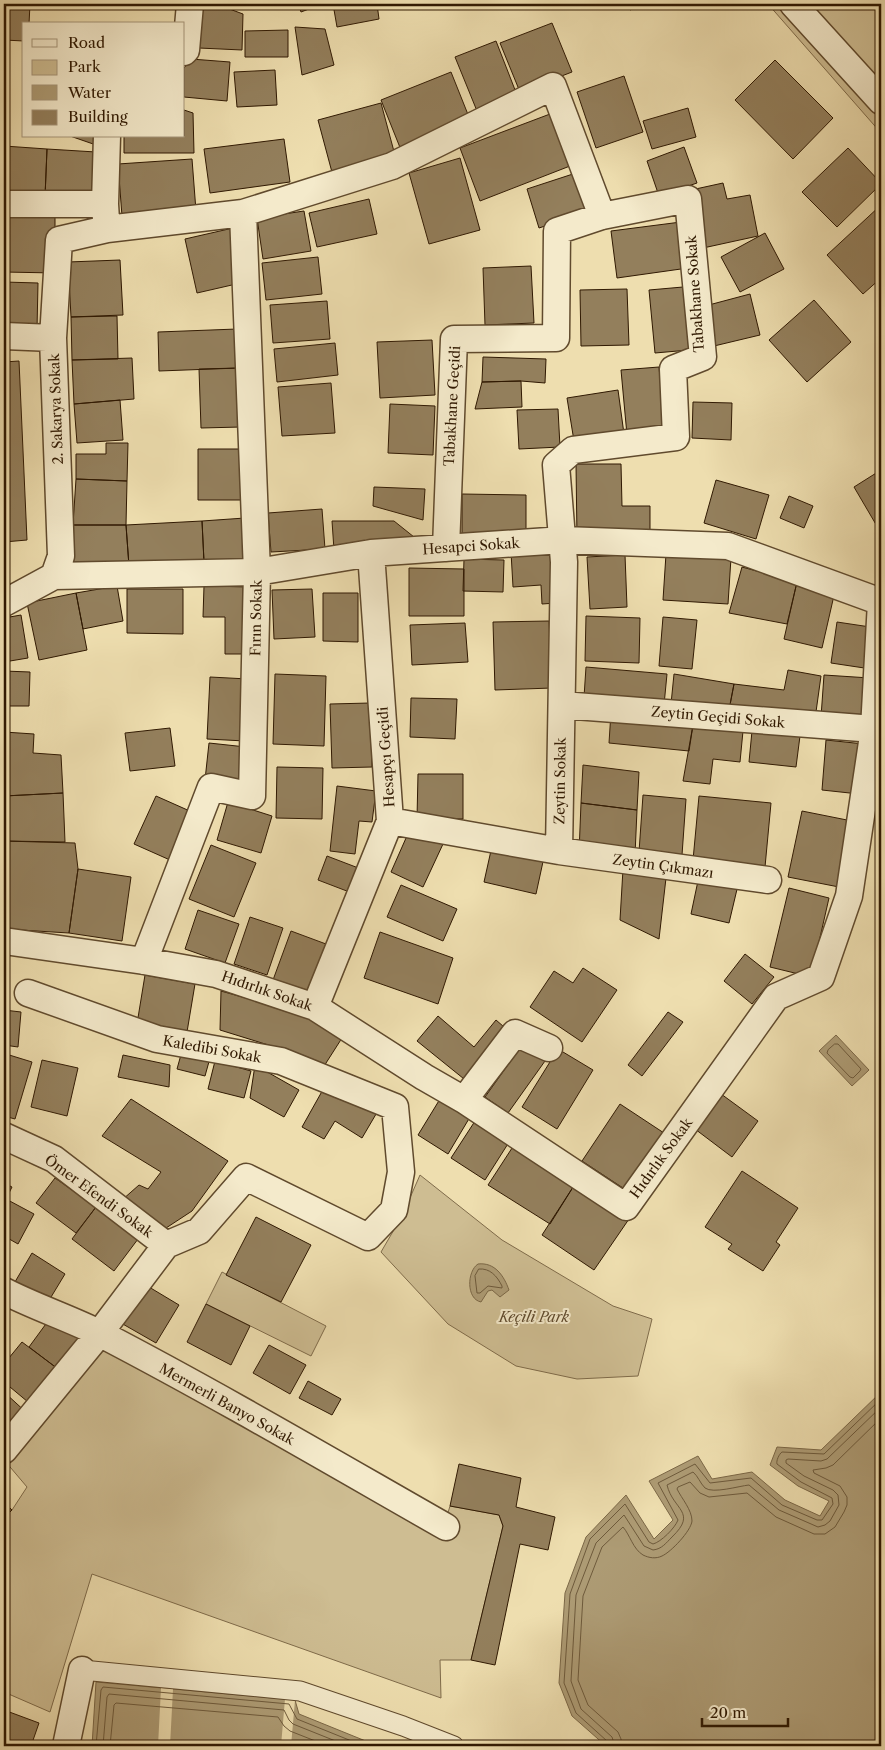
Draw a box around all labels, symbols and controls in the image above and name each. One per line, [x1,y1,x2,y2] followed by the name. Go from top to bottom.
[22,22,185,138] legend
[68,33,105,52] text: Road
[68,57,102,76] text: Park
[67,83,112,102] text: Water
[68,107,128,126] text: Building
[682,234,708,353] street label: Tabakhane Sokak
[440,345,464,467] street label: Tabakhane Geçidi
[45,352,67,465] street label: 2. Sakarya Sokak
[422,534,521,558] street label: Hesapci Sokak
[246,579,266,656] street label: Fırın Sokak
[650,702,787,732] street label: Zeytin Geçidi Sokak
[374,706,398,808] street label: Hesapçı Geçidi
[550,737,570,825] street label: Zeytin Sokak
[611,850,715,882] street label: Zeytin Çıkmazı
[219,967,316,1015] street label: Hıdırlık Sokak
[161,1031,264,1067] street label: Kaledibi Sokak
[626,1113,697,1202] street label: Hıdırlık Sokak
[41,1151,157,1242] street label: Ömer Efendi Sokak
[498,1308,570,1326] park label: Keçili Park
[156,1359,299,1449] street label: Mermerli Banyo Sokak
[702,1695,789,1727] scale bar
[710,1703,746,1722] text: 20 m

